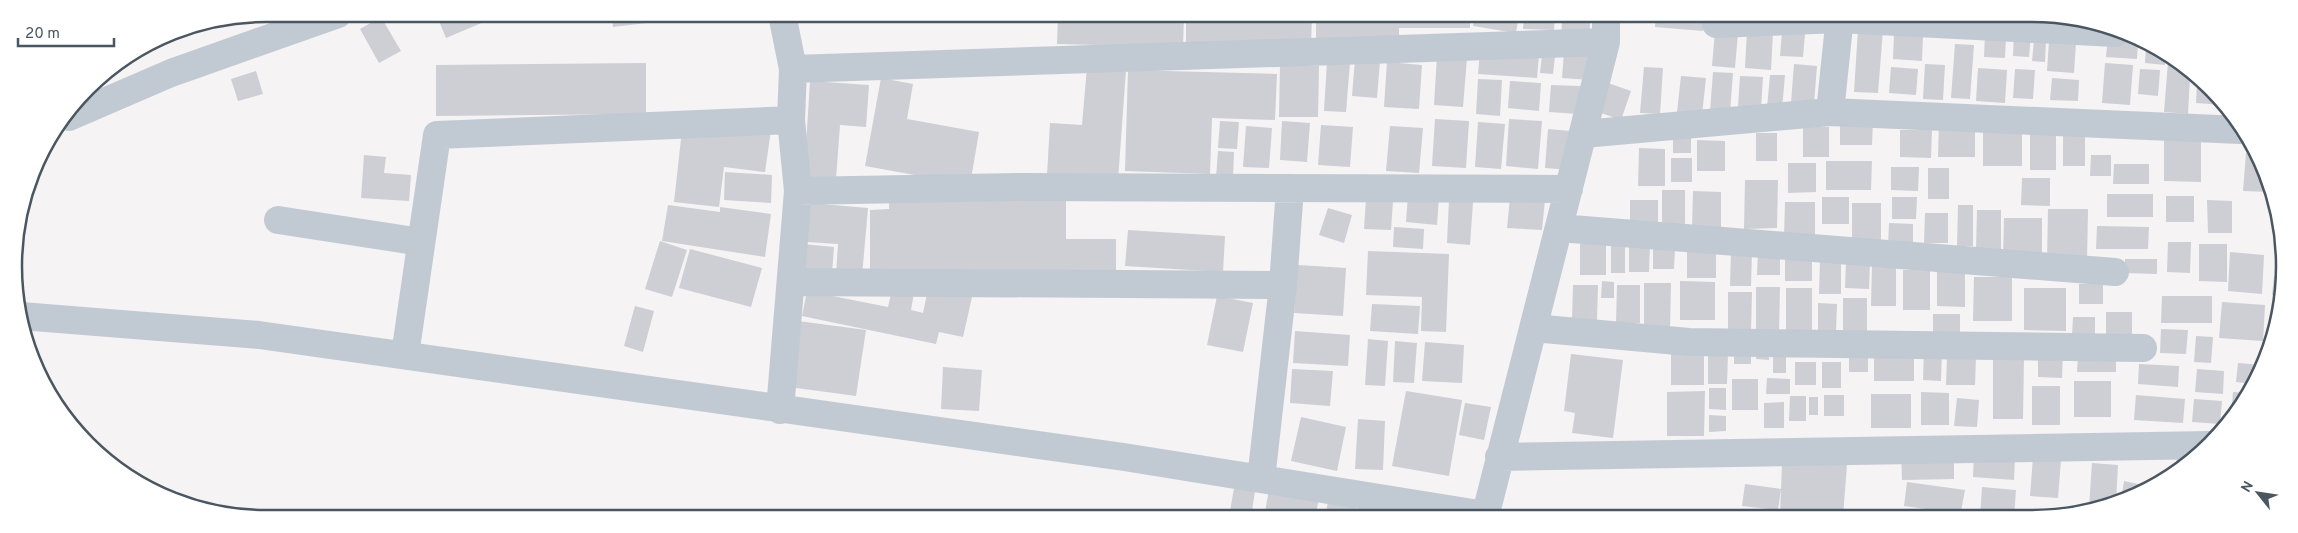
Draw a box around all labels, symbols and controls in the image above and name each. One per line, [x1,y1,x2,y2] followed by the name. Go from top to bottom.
[18,15,114,47] scale bar
[25,25,60,44] text: 20 m
[2233,468,2283,518] north arrow
[2238,479,2258,496] text: N

